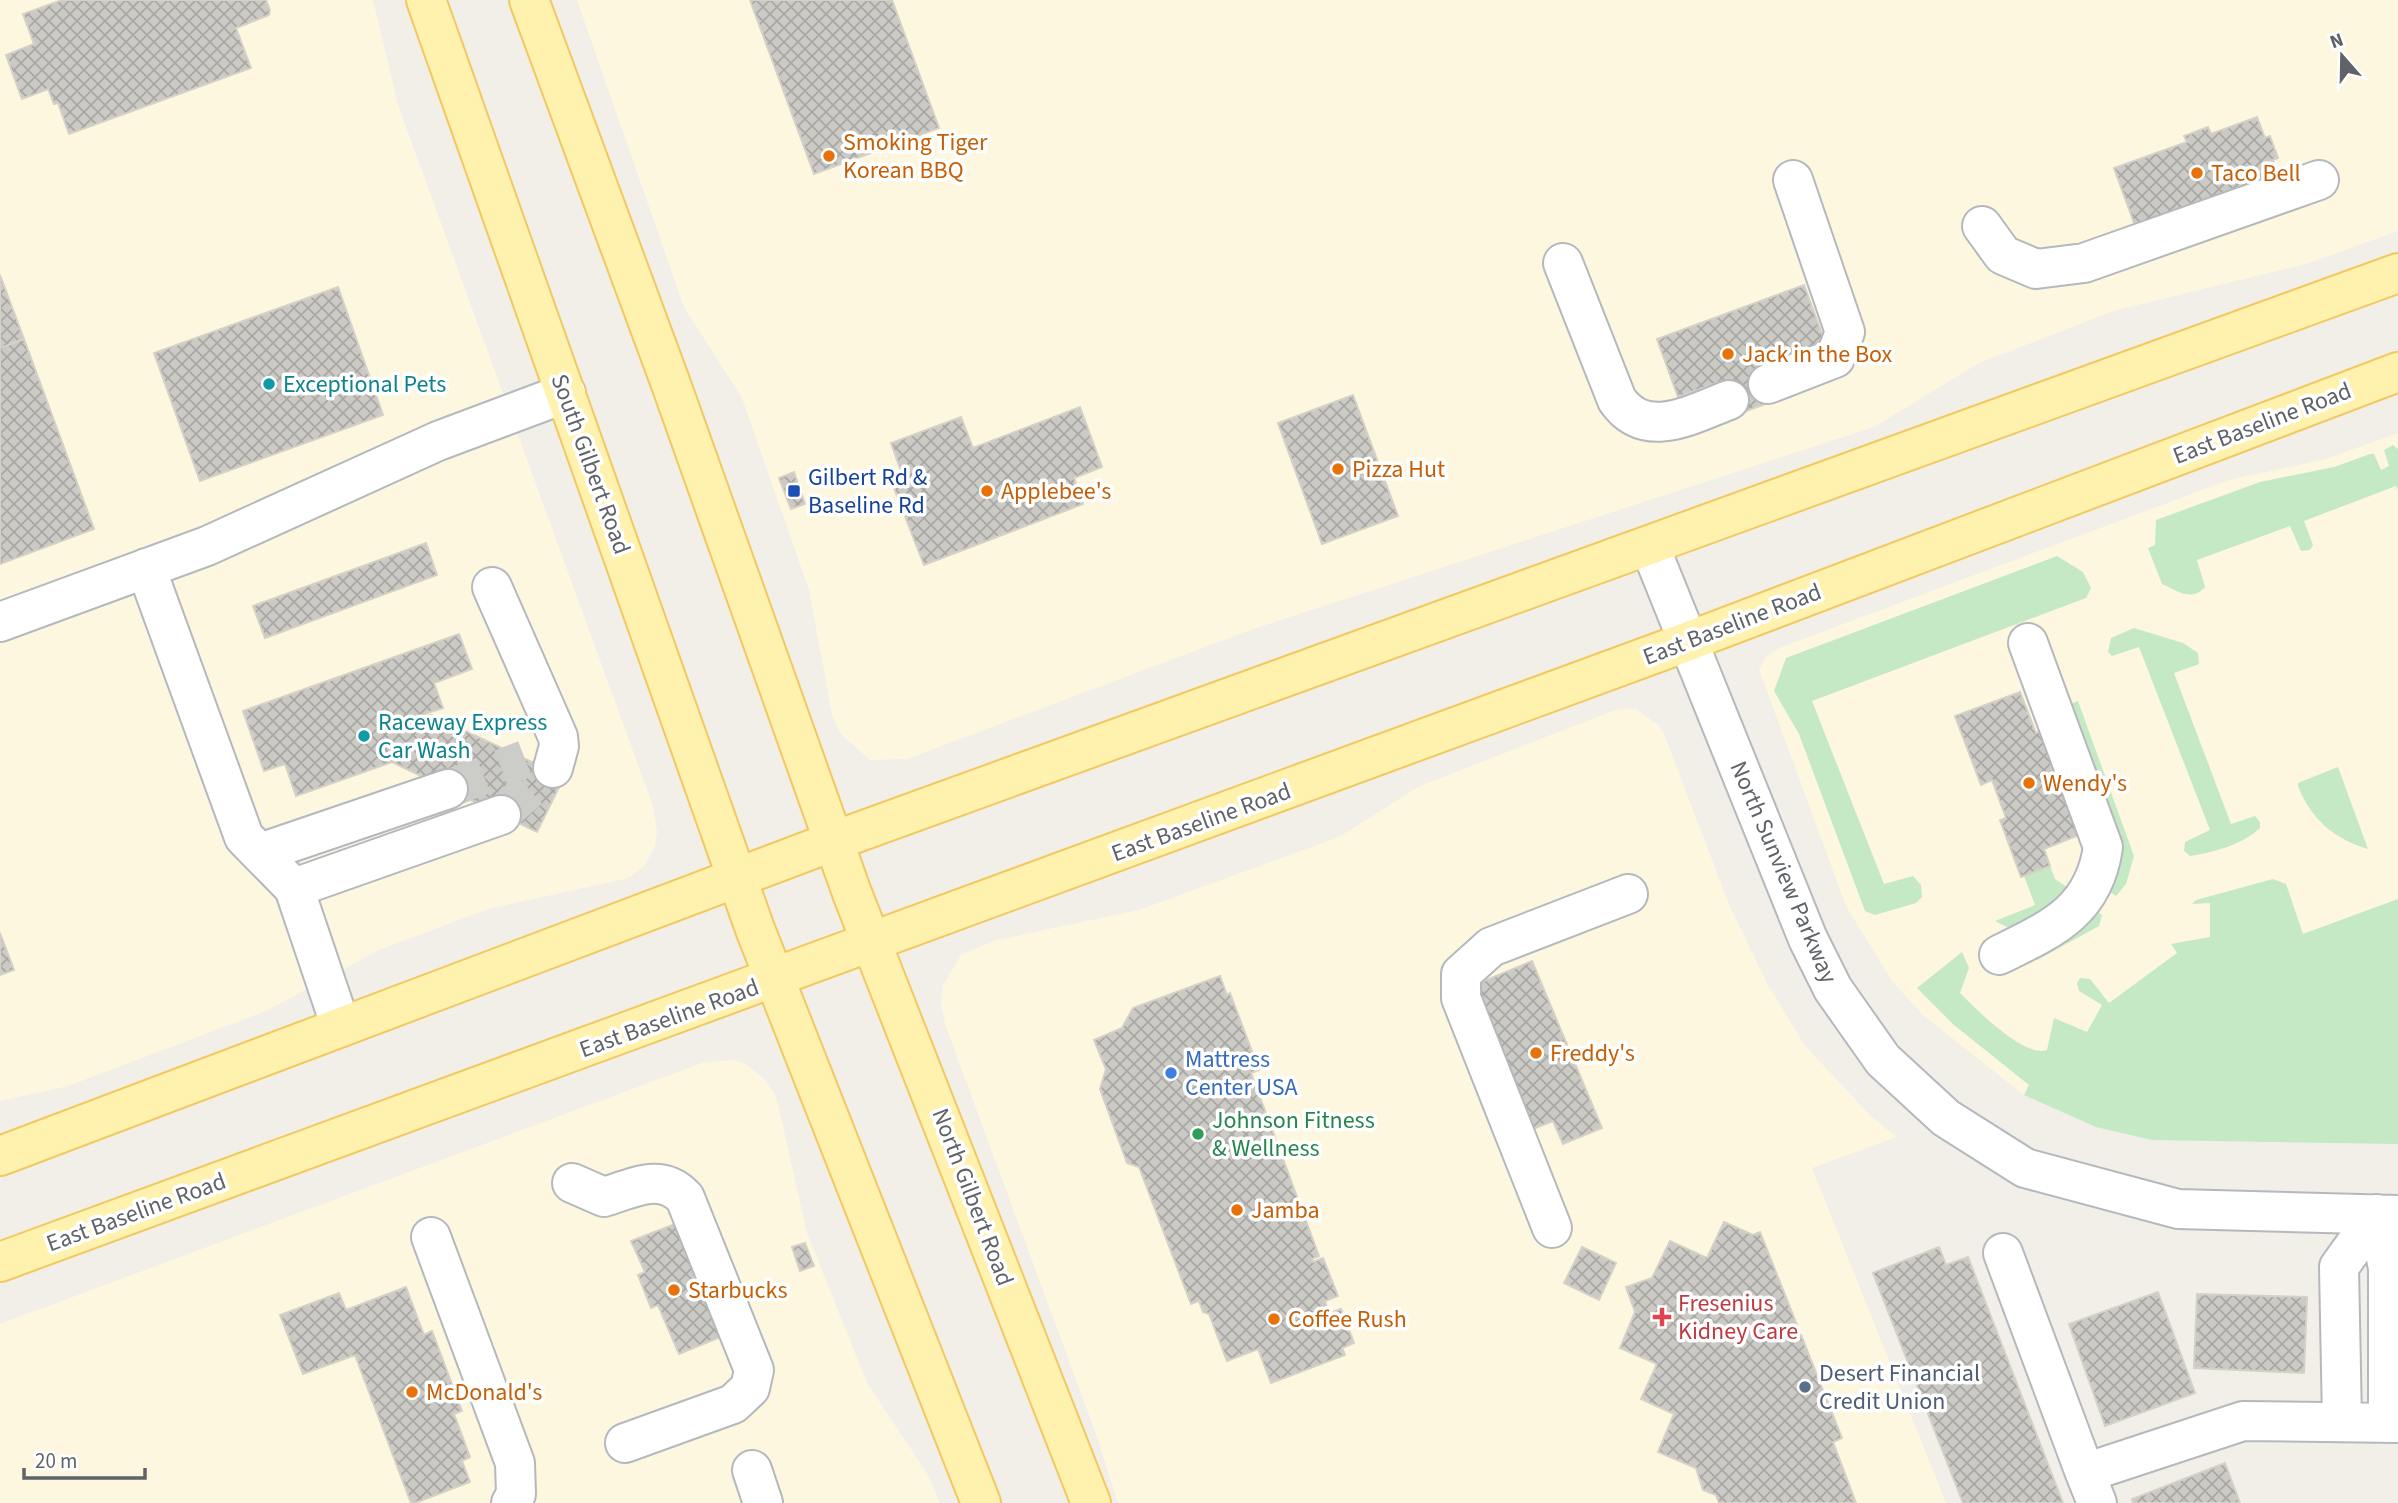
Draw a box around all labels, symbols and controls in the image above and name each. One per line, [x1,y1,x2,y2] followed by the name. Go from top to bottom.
[2307,21,2377,91] north arrow
[2326,27,2347,56] text: N
[843,125,988,188] place label: Smoking Tiger Korean BBQ
[821,148,837,164] marker: Smoking Tiger Korean BBQ
[2211,156,2301,191] place label: Taco Bell
[2189,165,2205,181] marker: Taco Bell
[1742,337,1893,372] place label: Jack in the Box
[1720,346,1736,362] marker: Jack in the Box
[283,367,446,402] place label: Exceptional Pets
[542,369,639,559] street label: South Gilbert Road
[2168,373,2357,474] street label: East Baseline Road
[261,376,277,392] marker: Exceptional Pets
[1352,452,1445,487] place label: Pizza Hut
[808,460,928,523] place label: Gilbert Rd & Baseline Rd
[1330,461,1346,477] marker: Pizza Hut
[1001,474,1111,509] place label: Applebee's
[786,483,802,499] marker: Gilbert Rd & Baseline Rd
[979,483,995,499] marker: Applebee's
[1638,574,1827,675] street label: East Baseline Road
[378,705,547,768] place label: Raceway Express Car Wash
[356,728,372,744] marker: Raceway Express Car Wash
[1721,756,1846,989] street label: North Sunview Parkway
[2043,766,2127,801] place label: Wendy's
[1106,774,1296,871] street label: East Baseline Road
[2021,775,2037,791] marker: Wendy's
[574,970,764,1067] street label: East Baseline Road
[1550,1036,1635,1071] place label: Freddy's
[1185,1042,1298,1105] place label: Mattress Center USA
[1528,1045,1544,1061] marker: Freddy's
[1163,1065,1179,1081] marker: Mattress Center USA
[923,1103,1022,1291] street label: North Gilbert Road
[1212,1103,1375,1166] place label: Johnson Fitness & Wellness
[1190,1126,1206,1142] marker: Johnson Fitness & Wellness
[41,1164,231,1261] street label: East Baseline Road
[1251,1193,1320,1228] place label: Jamba
[1229,1202,1245,1218] marker: Jamba
[688,1273,787,1308] place label: Starbucks
[666,1282,682,1298] marker: Starbucks
[1678,1286,1798,1349] place label: Fresenius Kidney Care
[1288,1302,1407,1337] place label: Coffee Rush
[1652,1307,1672,1327] marker: Fresenius Kidney Care
[1266,1311,1282,1327] marker: Coffee Rush
[1819,1356,1980,1419] place label: Desert Financial Credit Union
[426,1375,542,1410] place label: McDonald's
[1797,1379,1813,1395] marker: Desert Financial Credit Union
[404,1384,420,1400] marker: McDonald's
[24,1436,145,1480] scale bar
[35,1446,77,1476] text: 20 m

